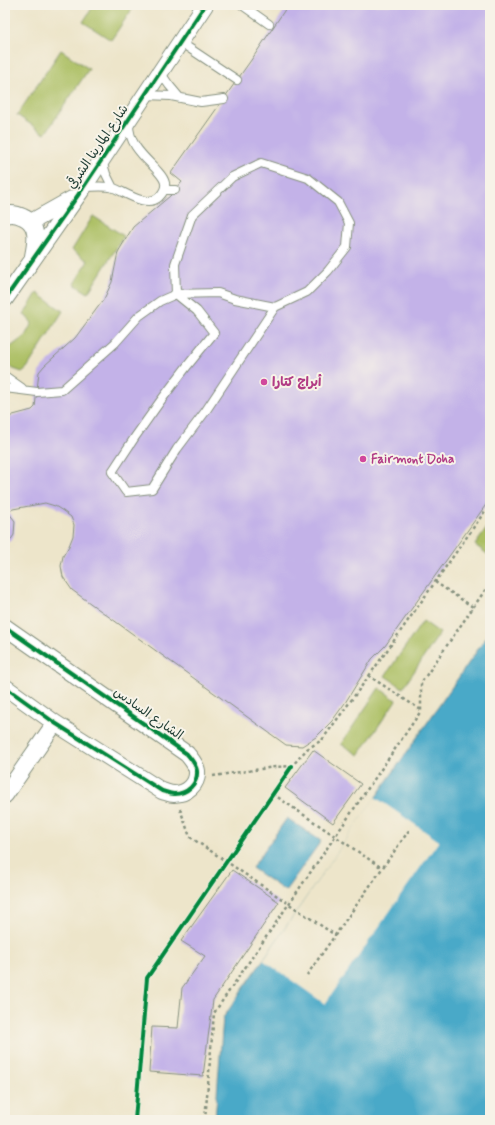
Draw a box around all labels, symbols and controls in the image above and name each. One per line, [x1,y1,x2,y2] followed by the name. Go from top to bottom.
[63,101,133,193] street label: شارع المارينا الشرقي
[272,373,322,391] place label: أبراج كتارا
[259,377,269,387] marker: أبراج كتارا
[371,451,454,468] place label: Fairmont Doha
[358,454,368,464] marker: Fairmont Doha
[110,684,186,744] street label: الشارع السادس

